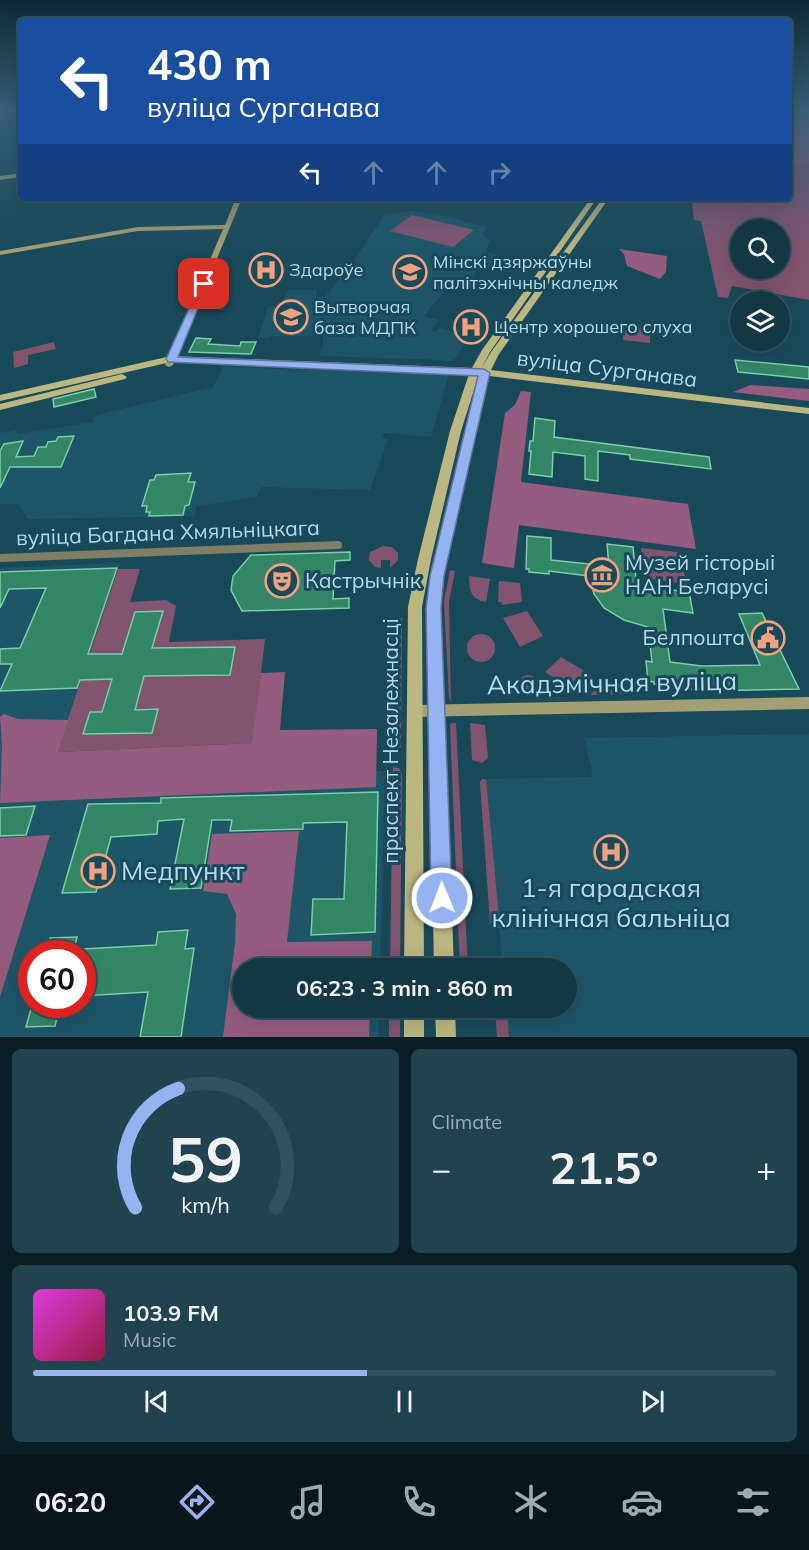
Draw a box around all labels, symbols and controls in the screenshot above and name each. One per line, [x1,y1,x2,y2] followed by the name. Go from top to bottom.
[147,38,272,91] text: 430 m
[48,42,126,120] icon: left
[147,90,380,124] text: вуліца Сурганава
[294,156,327,189] icon: left
[357,156,390,189] icon: ahead
[420,156,453,189] icon: ahead
[483,156,516,189] icon: right
[730,219,790,351] map controls
[730,219,790,279] button: search
[433,250,618,294] place label: Мінскі дзяржаўны палітэхнічны каледж
[248,252,284,288] hospital icon: Здароўе
[392,254,428,290] school or university icon: Мінскі дзяржаўны палітэхнічны каледж
[178,258,229,309] pin
[289,258,364,281] place label: Здароўе
[187,267,220,300] icon: arrive
[730,291,790,351] button: layers
[314,295,416,339] place label: Вытворчая база МДПК
[273,299,309,335] school or university icon: Вытворчая база МДПК
[453,309,489,345] hospital icon: Центр хорошего слуха
[494,315,692,338] place label: Центр хорошего слуха
[516,344,699,392] street label: вуліца Сурганава
[16,514,320,550] street label: вуліца Багдана Хмяльніцкага
[625,549,775,599] place label: Музей гісторыі НАН Беларусі
[584,557,620,593] museum icon: Музей гісторыі НАН Беларусі
[264,563,300,599] theatre icon: Кастрычнік
[305,567,422,593] place label: Кастрычнік
[377,618,403,864] street label: праспект Незалежнасці
[750,620,786,656] public building icon: Белпошта
[643,624,745,650] place label: Белпошта
[486,664,738,701] street label: Акадэмічная вуліца
[593,834,629,870] hospital icon: 1-я гарадская клінічная бальніца
[80,853,116,889] hospital icon: Медпункт
[121,854,245,887] place label: Медпункт
[410,866,474,930] position arrow
[491,871,731,934] place label: 1-я гарадская клінічная бальніца
[18,940,96,1018] speed limit sign: 60
[296,974,513,1002] text: 06:23 · 3 min · 860 m
[432,1109,502,1134] text: Climate
[168,1119,243,1198] text: 59
[549,1139,658,1195] text: 21.5°
[432,1148,451,1189] text: −
[756,1148,776,1189] text: +
[181,1191,229,1218] text: km/h
[123,1299,219,1327] text: 103.9 FM
[123,1327,176,1352] text: Music
[140,1385,173,1418] icon: previous
[388,1385,421,1418] icon: pause
[636,1385,669,1418] icon: next
[176,1481,218,1523] icon: directions
[287,1481,329,1523] icon: music
[398,1481,440,1523] icon: phone
[510,1481,552,1523] icon: climate
[621,1481,663,1523] icon: car
[732,1481,774,1523] icon: filters
[35,1485,106,1519] text: 06:20

